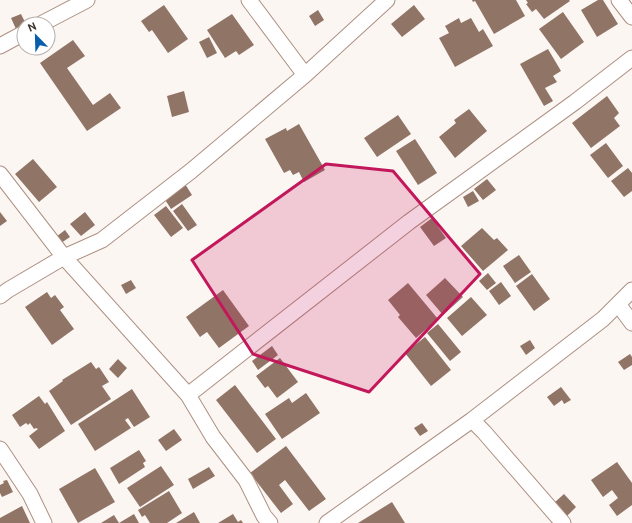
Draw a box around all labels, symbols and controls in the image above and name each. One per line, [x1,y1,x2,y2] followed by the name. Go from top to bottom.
[16,16,56,56] north arrow
[26,20,38,34] text: N

